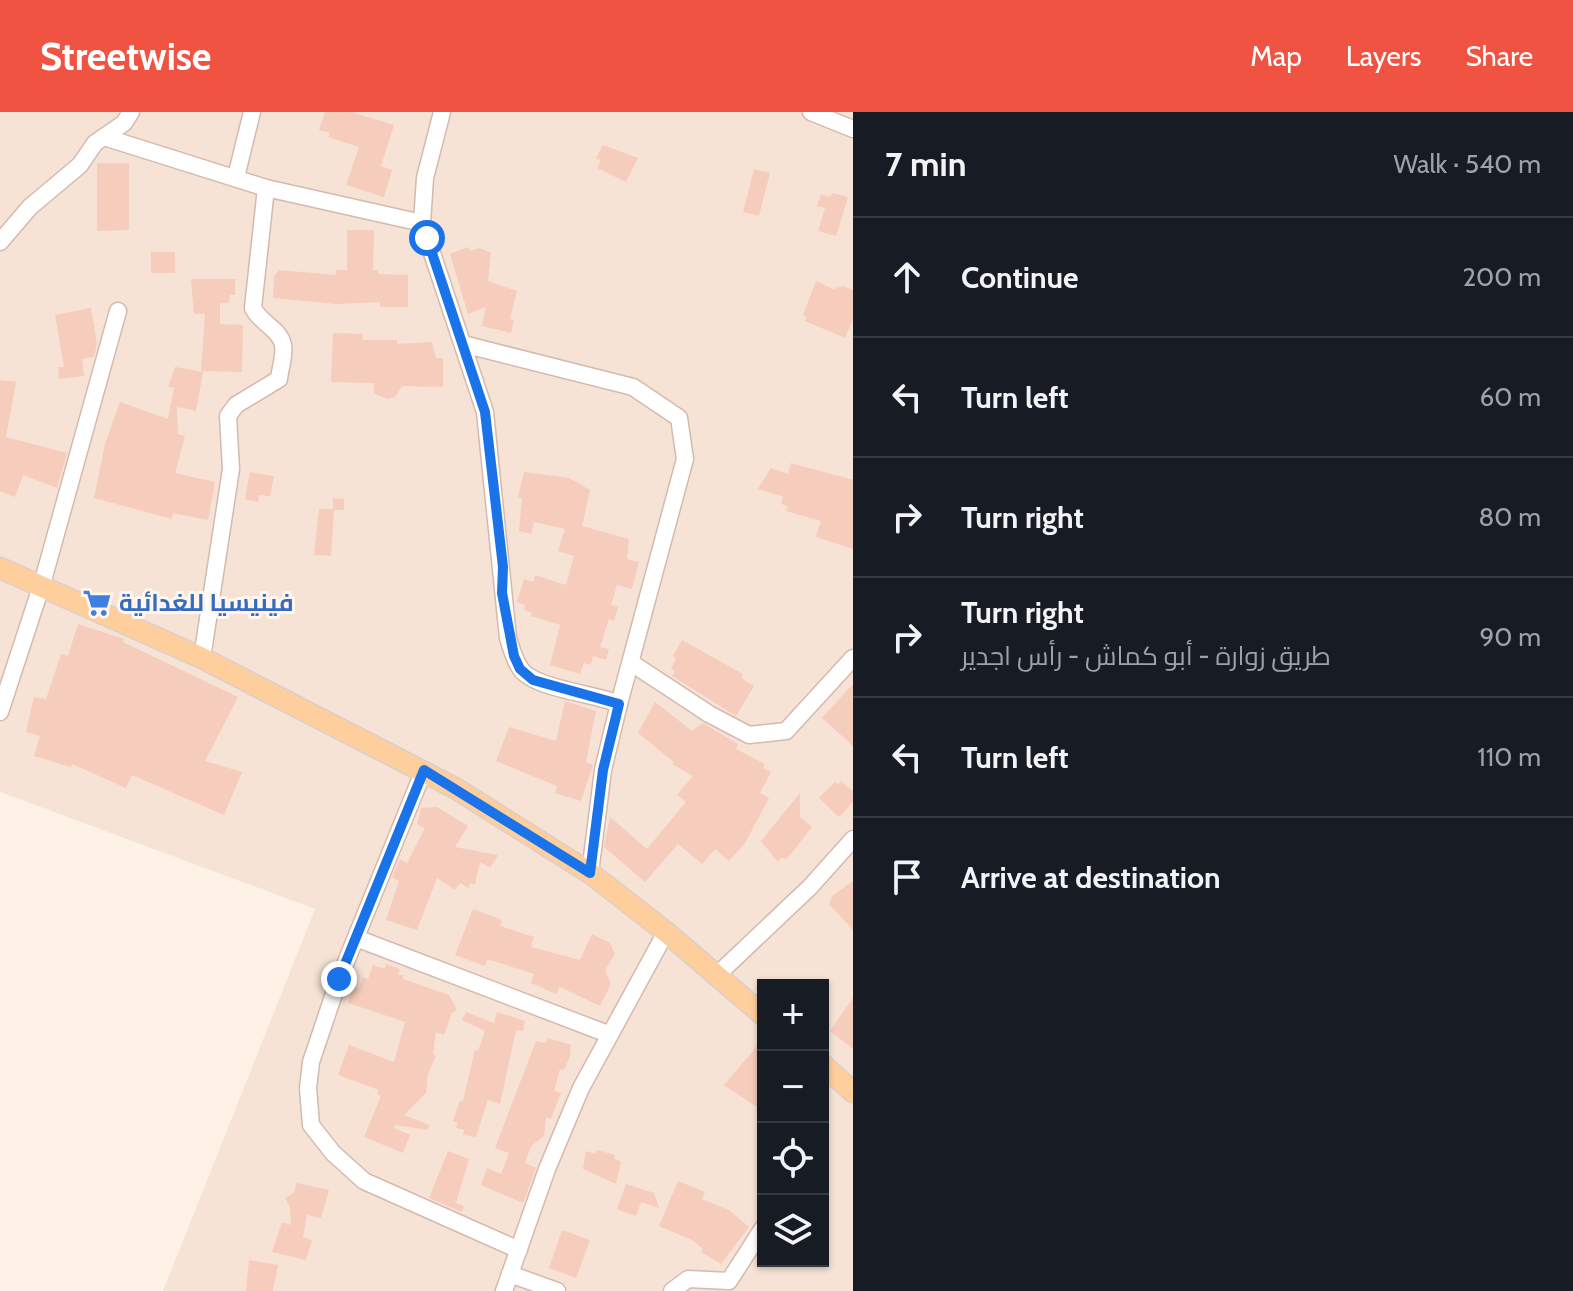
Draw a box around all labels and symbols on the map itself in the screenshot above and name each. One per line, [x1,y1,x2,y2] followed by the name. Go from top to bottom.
[409,220,445,256] route start
[82,588,112,618] supermarket icon: فينيسيا للغدائية
[119,588,294,617] place label: فينيسيا للغدائية
[321,961,357,997] route end

